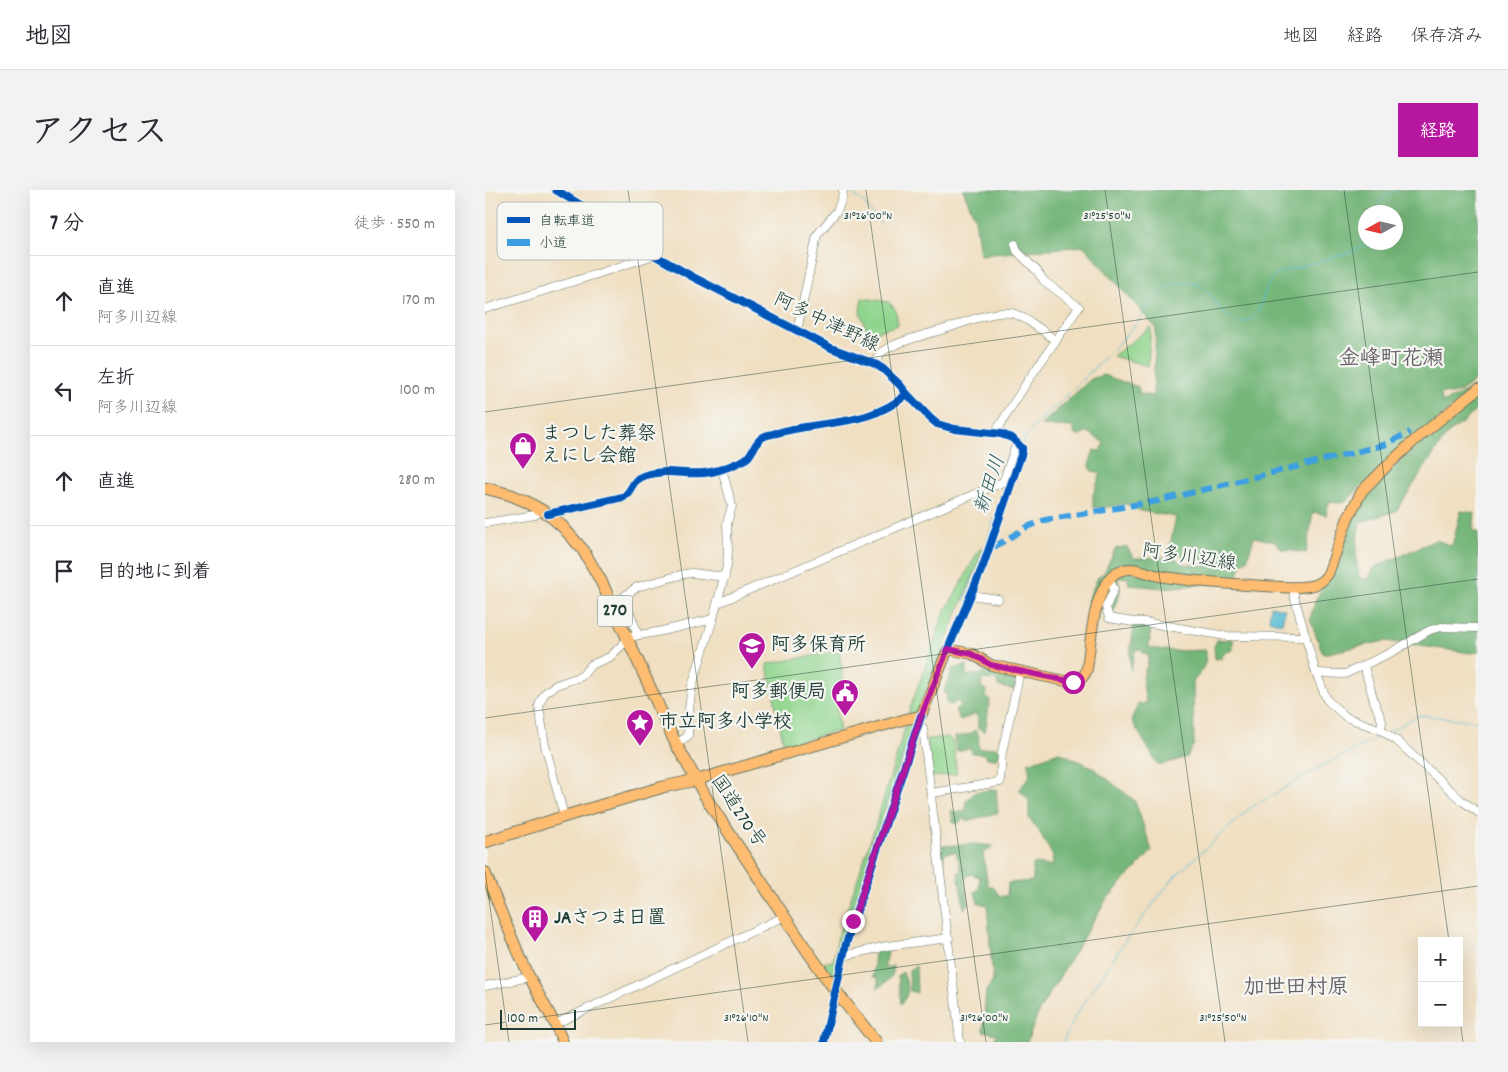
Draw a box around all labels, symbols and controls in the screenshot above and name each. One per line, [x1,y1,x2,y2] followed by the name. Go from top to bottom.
[25,21,73,55] text: 地図
[1283,25,1319,50] text: 地図
[1347,25,1383,50] text: 経路
[1411,25,1483,50] text: 保存済み
[1398,103,1478,157] button: 経路
[30,110,168,160] text: アクセス
[497,202,663,260] legend
[1358,205,1403,250] north arrow
[844,208,892,225] text: 31°26'00"N
[1083,208,1131,225] text: 31°25'50"N
[50,210,84,240] text: 7 分
[539,212,595,232] text: 自転車道
[354,213,435,236] text: 徒歩 · 550 m
[539,234,567,254] text: 小道
[97,276,135,303] text: 直進
[50,287,78,315] icon: ahead
[769,288,883,360] street label: 阿多中津野線
[402,289,435,312] text: 170 m
[97,307,177,330] text: 阿多川辺線
[1339,345,1444,375] district label: 金峰町花瀬
[97,366,135,393] text: 左折
[50,377,78,405] icon: left
[399,379,435,402] text: 100 m
[97,397,177,420] text: 阿多川辺線
[542,422,656,471] place label: まつした葬祭 えにし会館
[508,431,538,470] shop icon: まつした葬祭 えにし会館
[968,452,1014,518] water label: 新田川
[50,467,78,495] icon: ahead
[398,469,435,492] text: 280 m
[97,470,135,497] text: 直進
[1140,539,1238,579] street label: 阿多川辺線
[50,557,78,585] icon: arrive
[97,560,211,587] text: 目的地に到着
[597,596,633,626] road number: 270
[737,631,767,670] school or university icon: 阿多保育所
[771,633,866,660] place label: 阿多保育所
[1062,671,1085,694] route start
[830,678,860,717] public building icon: 阿多郵便局
[731,680,826,707] place label: 阿多郵便局
[625,708,655,747] place icon: 市立阿多小学校
[659,710,792,737] place label: 市立阿多小学校
[703,770,771,854] street label: 国道270号
[520,904,550,943] building icon: JAさつま日置
[554,906,666,933] place label: JAさつま日置
[842,910,865,933] route end
[1418,937,1463,1027] map controls
[1418,937,1463,982] button: +
[1244,974,1349,1004] district label: 加世田村原
[1418,982,1463,1027] button: −
[500,1007,576,1030] scale bar
[507,1009,538,1029] text: 100 m
[724,1010,768,1027] text: 31°26'10"N
[960,1010,1008,1027] text: 31°26'00"N
[1199,1010,1247,1027] text: 31°25'50"N

